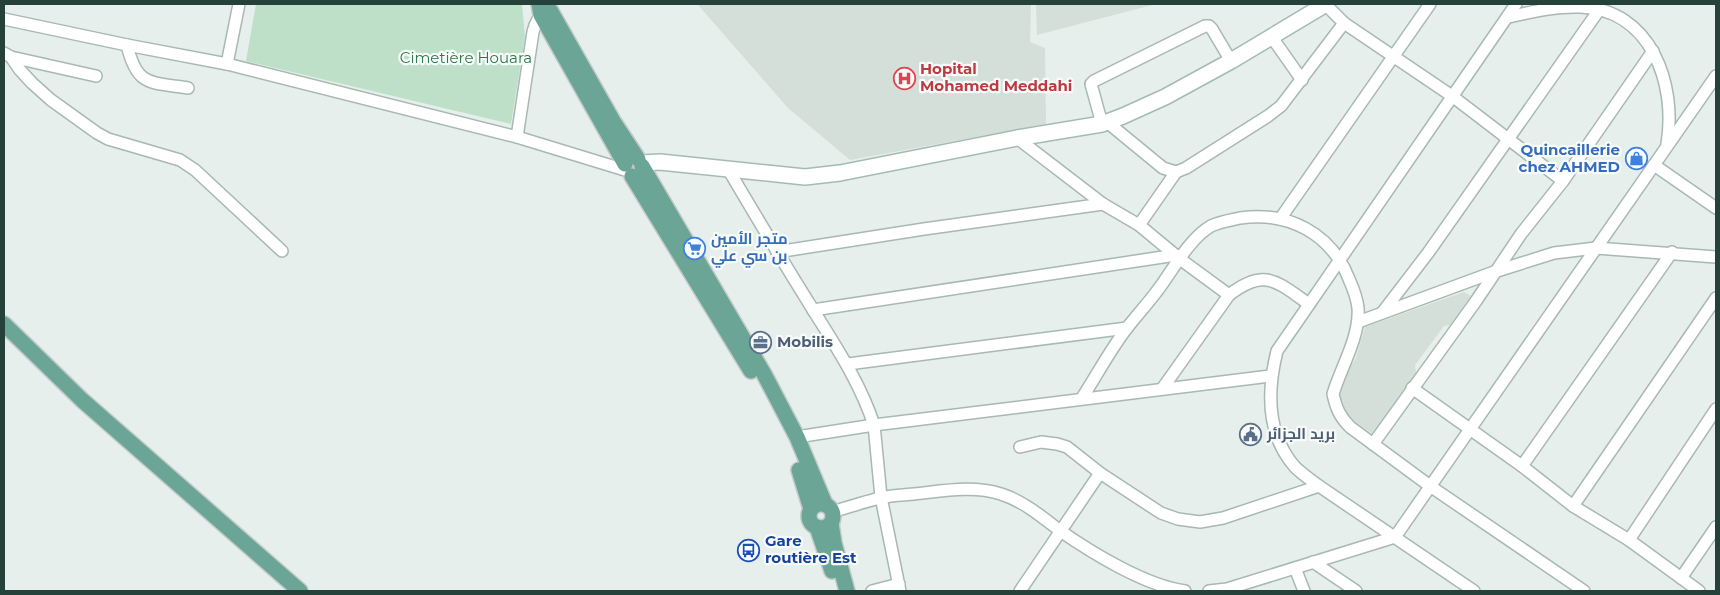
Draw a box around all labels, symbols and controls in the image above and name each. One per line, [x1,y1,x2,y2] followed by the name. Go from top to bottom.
[400,48,532,67] park label: Cimetière Houara
[920,59,1072,95] place label: Hopital Mohamed Meddahi
[892,66,916,90] hospital icon: Hopital Mohamed Meddahi
[1519,140,1620,176] place label: Quincaillerie chez AHMED
[1624,147,1648,171] shop icon: Quincaillerie chez AHMED
[711,229,788,268] place label: متجر الأمين بن سي علي
[683,236,707,260] supermarket icon: متجر الأمين بن سي علي
[749,330,773,354] office icon: Mobilis
[777,332,833,351] place label: Mobilis
[1239,422,1263,446] public building icon: بريد الجزائر
[1266,424,1335,443] place label: بريد الجزائر
[765,531,857,567] place label: Gare routière Est
[737,538,761,562] bus stop icon: Gare routière Est

